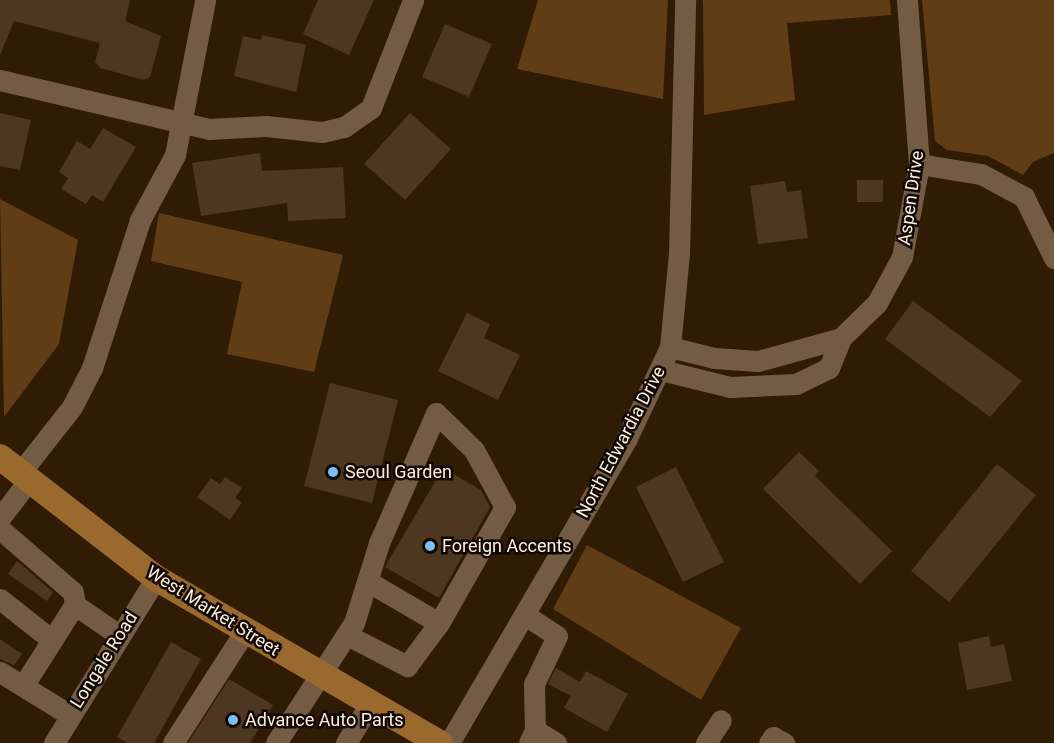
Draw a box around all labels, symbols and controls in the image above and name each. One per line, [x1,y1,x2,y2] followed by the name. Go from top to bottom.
[894,149,928,247] street label: Aspen Drive
[572,362,670,522] street label: North Edwardia Drive
[345,461,452,483] place label: Seoul Garden
[326,465,340,479] marker: Seoul Garden
[442,535,572,557] place label: Foreign Accents
[423,539,437,553] marker: Foreign Accents
[142,561,284,661] street label: West Market Street
[66,608,142,712] street label: Longale Road
[245,709,403,731] place label: Advance Auto Parts
[226,713,240,727] marker: Advance Auto Parts

